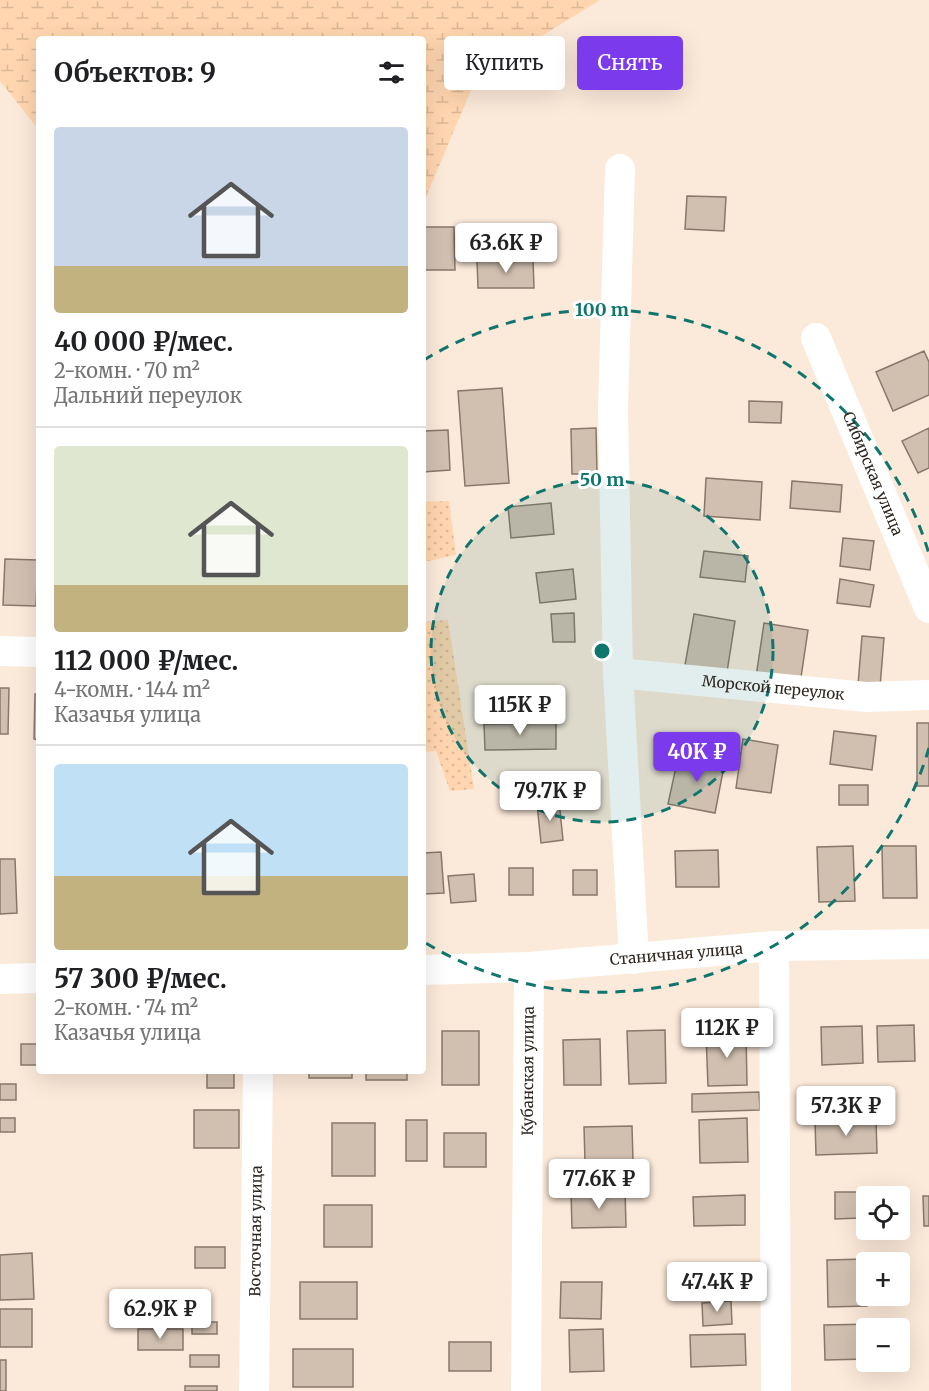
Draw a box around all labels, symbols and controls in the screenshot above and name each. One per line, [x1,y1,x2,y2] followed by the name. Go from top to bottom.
[444,36,565,90] chip: Купить
[577,36,683,90] chip: Снять
[54,56,216,89] text: Объектов: 9
[375,56,408,89] icon: filters
[177,166,285,274] icon: home
[451,223,561,274] pin: 63.6K ₽
[469,230,543,255] text: 63.6K ₽
[575,298,629,321] text: 100 m
[54,325,233,358] text: 40 000 ₽/мес.
[54,358,200,383] text: 2-комн. · 70 m²
[54,383,242,408] text: Дальний переулок
[839,409,908,538] street label: Сибирская улица
[580,468,624,491] text: 50 m
[177,485,285,593] icon: home
[592,641,612,661] centre of rings
[54,644,239,677] text: 112 000 ₽/мес.
[701,671,846,704] street label: Морской переулок
[54,677,210,702] text: 4-комн. · 144 m²
[471,685,569,736] pin: 115K ₽
[489,692,551,717] text: 115K ₽
[54,702,201,727] text: Казачья улица
[655,732,739,783] pin: 40K ₽
[667,739,727,764] text: 40K ₽
[495,771,605,822] pin: 79.7K ₽
[514,778,586,803] text: 79.7K ₽
[177,803,285,911] icon: home
[609,939,744,969] street label: Станичная улица
[54,962,227,995] text: 57 300 ₽/мес.
[54,995,198,1020] text: 2-комн. · 74 m²
[518,1006,538,1136] street label: Кубанская улица
[678,1008,776,1059] pin: 112K ₽
[695,1015,759,1040] text: 112K ₽
[54,1020,201,1045] text: Казачья улица
[791,1086,901,1137] pin: 57.3K ₽
[810,1093,882,1118] text: 57.3K ₽
[544,1159,654,1210] pin: 77.6K ₽
[245,1165,266,1297] street label: Восточная улица
[563,1166,635,1191] text: 77.6K ₽
[856,1186,910,1372] map controls
[856,1186,910,1240] button: locate
[856,1252,910,1306] button: +
[662,1262,772,1313] pin: 47.4K ₽
[681,1269,753,1294] text: 47.4K ₽
[105,1289,215,1340] pin: 62.9K ₽
[123,1296,197,1321] text: 62.9K ₽
[856,1318,910,1372] button: −

